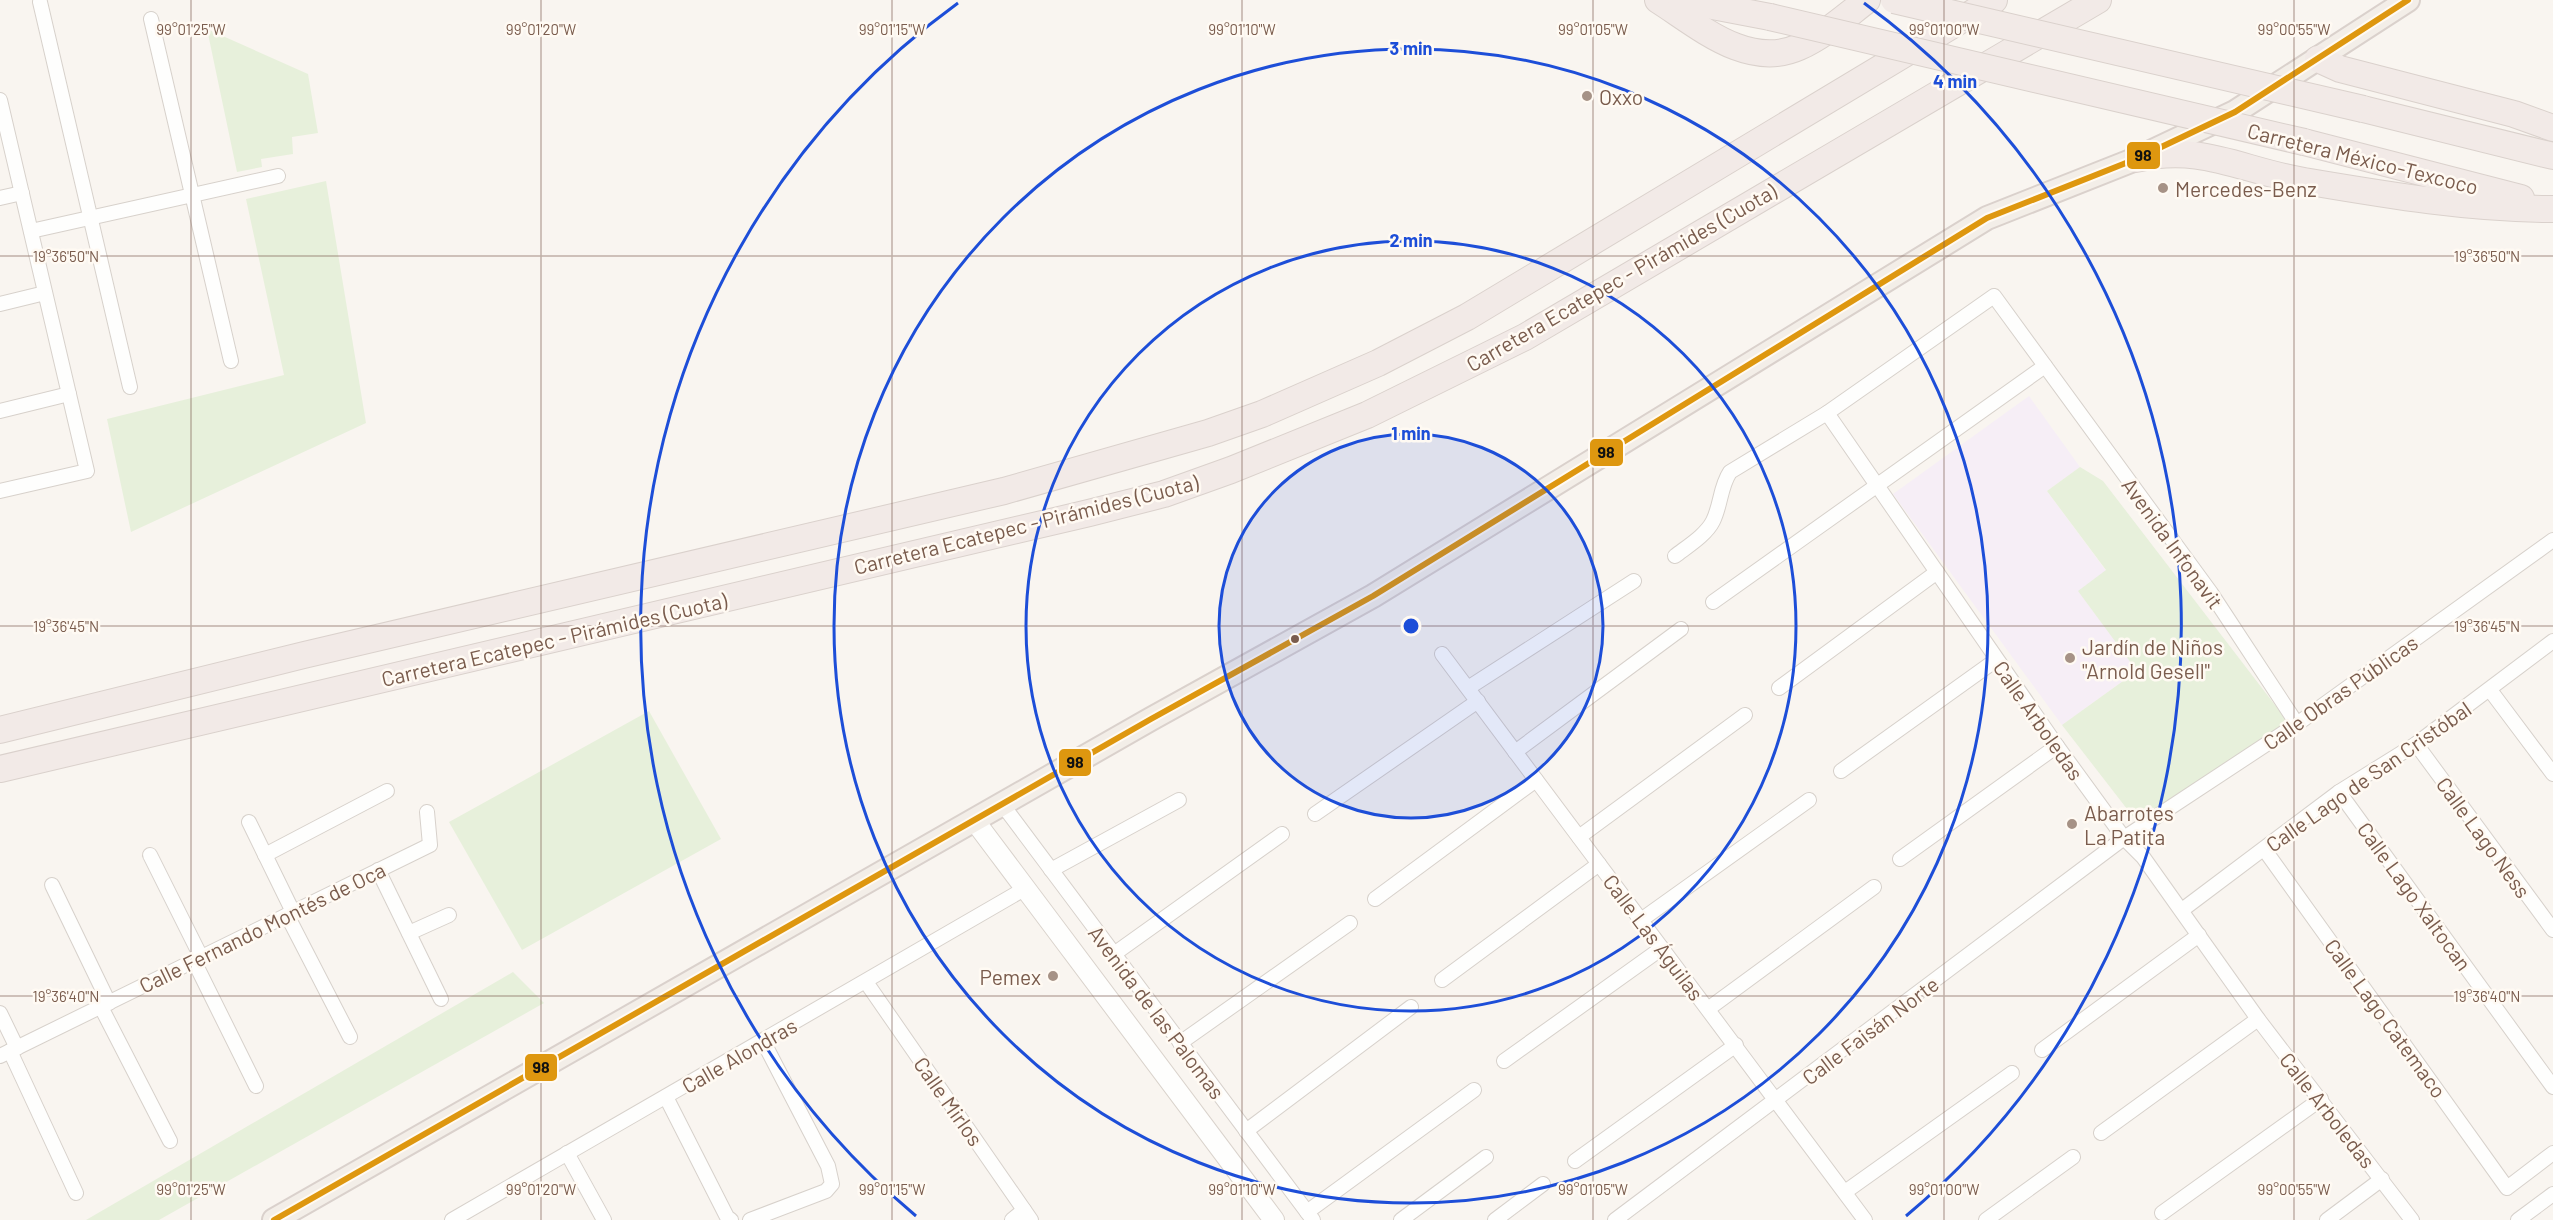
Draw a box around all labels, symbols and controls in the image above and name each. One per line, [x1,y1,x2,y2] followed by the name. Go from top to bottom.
[156,20,226,38] text: 99°01'25"W
[506,20,576,38] text: 99°01'20"W
[859,20,925,38] text: 99°01'15"W
[1208,20,1276,38] text: 99°01'10"W
[1558,20,1628,38] text: 99°01'05"W
[1909,20,1979,38] text: 99°01'00"W
[2258,20,2330,38] text: 99°00'55"W
[1390,37,1432,59] text: 3 min
[1933,70,1977,92] text: 4 min
[1599,84,1643,109] place label: Oxxo
[1580,89,1594,103] marker: Oxxo
[2245,117,2481,199] street label: Carretera México-Texcoco
[2126,141,2161,170] line badge: 98
[2134,145,2152,164] text: 98
[2175,176,2317,201] place label: Mercedes-Benz
[1462,177,1781,376] street label: Carretera Ecatepec - Pirámides (Cuota)
[2156,181,2170,195] marker: Mercedes-Benz
[1389,229,1433,251] text: 2 min
[33,247,99,265] text: 19°36'50"N
[2454,247,2520,265] text: 19°36'50"N
[1391,422,1431,444] text: 1 min
[1589,438,1624,467] line badge: 98
[1597,442,1615,461] text: 98
[851,469,1201,579] street label: Carretera Ecatepec - Pirámides (Cuota)
[2117,473,2229,613] street label: Avenida Infonavit
[379,587,730,691] street label: Carretera Ecatepec - Pirámides (Cuota)
[1401,616,1421,636] centre of rings
[33,617,99,635] text: 19°36'45"N
[2454,617,2520,635] text: 19°36'45"N
[2258,629,2422,755] street label: Calle Obras Públicas
[1289,633,1301,645] unlabelled marker
[2082,634,2223,683] place label: Jardín de Niños "Arnold Gesell"
[2063,651,2077,665] marker: Jardín de Niños "Arnold Gesell"
[1989,656,2089,784] street label: Calle Arboledas
[2261,696,2475,856] street label: Calle Lago de San Cristóbal
[1058,748,1092,777] line badge: 98
[1066,752,1084,771] text: 98
[2432,772,2536,902] street label: Calle Lago Ness
[2084,800,2174,849] place label: Abarrotes La Patita
[2065,817,2079,831] marker: Abarrotes La Patita
[2353,817,2477,975] street label: Calle Lago Xaltocan
[135,856,389,998] street label: Calle Fernando Montés de Oca
[1599,869,1709,1005] street label: Calle Las Águilas
[1084,920,1230,1104] street label: Avenida de las Palomas
[2320,934,2452,1102] street label: Calle Lago Catemaco
[980,964,1041,989] place label: Pemex
[1046,969,1060,983] marker: Pemex
[1797,971,1943,1089] street label: Calle Faisán Norte
[33,987,99,1005] text: 19°36'40"N
[2454,987,2520,1005] text: 19°36'40"N
[677,1012,801,1098] street label: Calle Alondras
[2275,1047,2381,1173] street label: Calle Arboledas
[909,1052,989,1150] street label: Calle Mirlos
[524,1053,558,1082] line badge: 98
[532,1057,550,1076] text: 98
[156,1180,226,1198] text: 99°01'25"W
[506,1180,576,1198] text: 99°01'20"W
[859,1180,925,1198] text: 99°01'15"W
[1208,1180,1276,1198] text: 99°01'10"W
[1558,1180,1628,1198] text: 99°01'05"W
[1909,1180,1979,1198] text: 99°01'00"W
[2258,1180,2330,1198] text: 99°00'55"W

